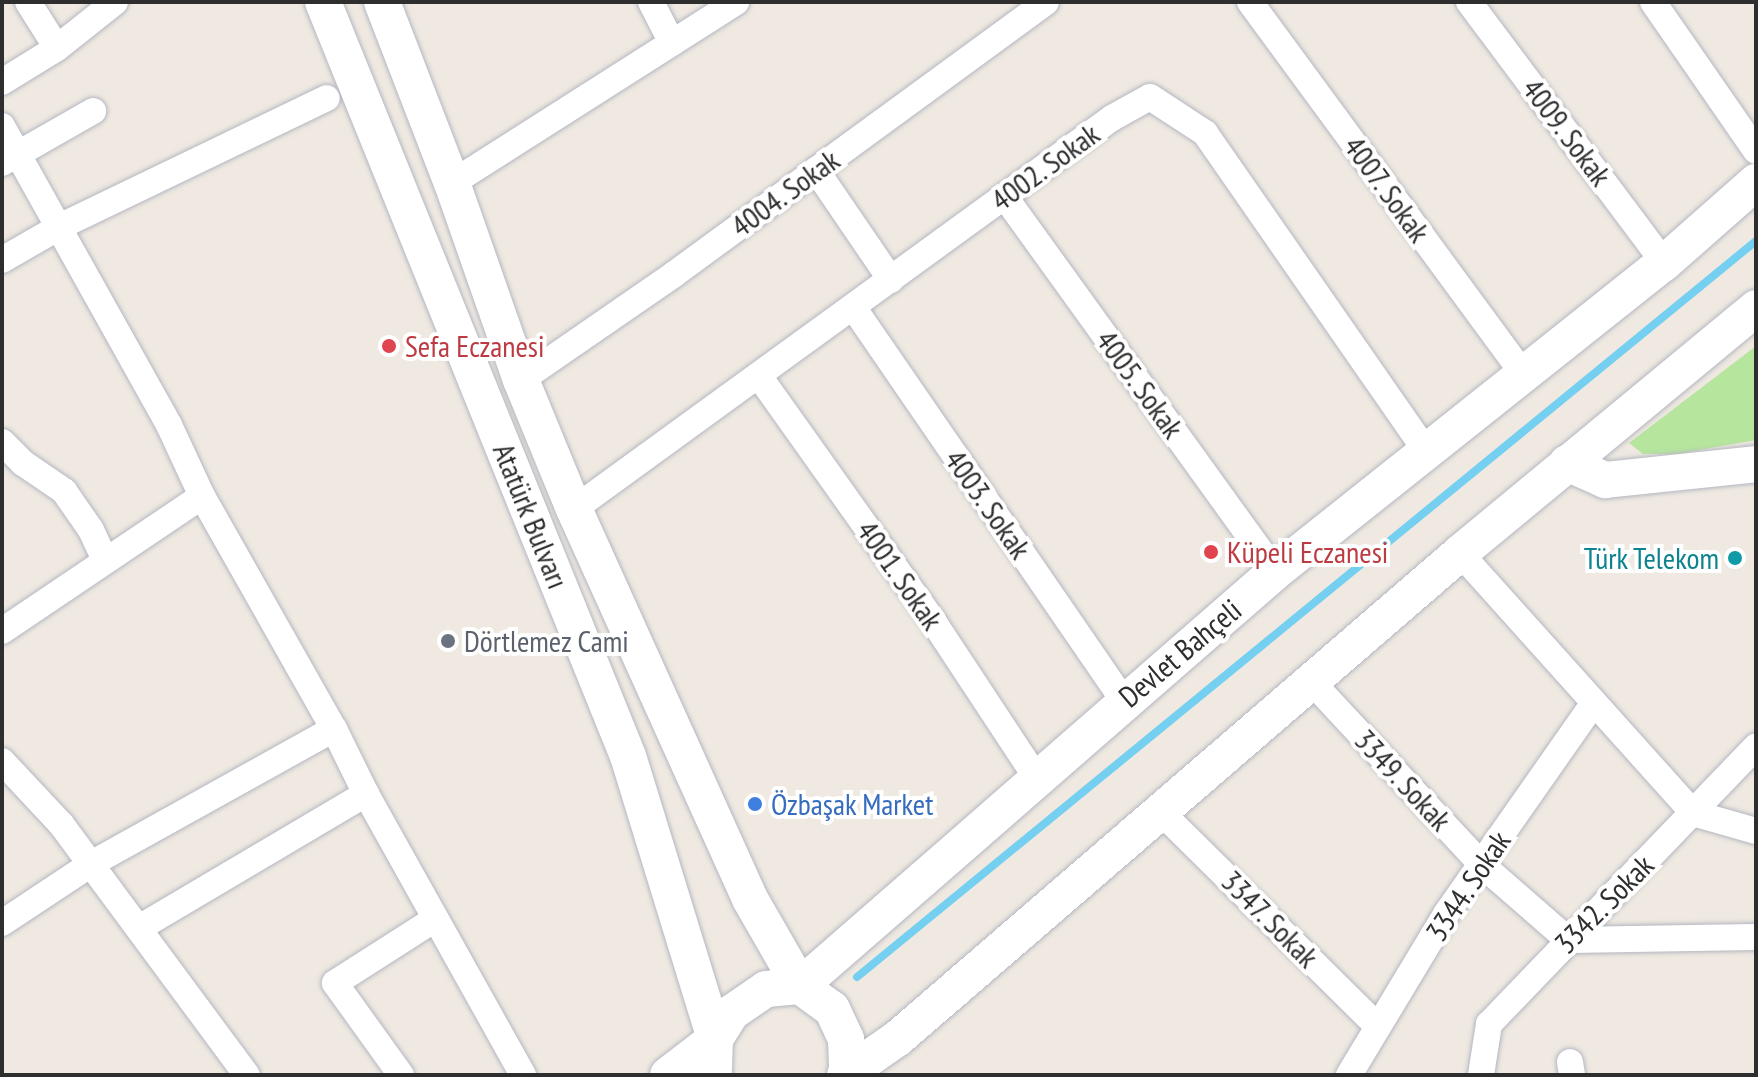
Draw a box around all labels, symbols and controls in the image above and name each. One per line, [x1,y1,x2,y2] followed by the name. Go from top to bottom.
[1514,71,1620,193] street label: 4009. Sokak
[983,115,1107,219] street label: 4002. Sokak
[1336,128,1438,250] street label: 4007. Sokak
[723,141,847,245] street label: 4004. Sokak
[1088,322,1192,446] street label: 4005. Sokak
[405,328,544,364] place label: Sefa Eczanesi
[380,337,398,355] marker: Sefa Eczanesi
[485,438,577,594] street label: Atatürk Bulvarı
[937,442,1039,566] street label: 4003. Sokak
[849,513,951,637] street label: 4001. Sokak
[1227,534,1388,570] place label: Küpeli Eczanesi
[1582,540,1719,576] place label: Türk Telekom
[1202,543,1220,561] marker: Küpeli Eczanesi
[1726,549,1744,567] marker: Türk Telekom
[1111,591,1249,715] street label: Devlet Bahçeli
[464,623,630,659] place label: Dörtlemez Cami
[439,632,457,650] marker: Dörtlemez Cami
[1347,721,1459,839] street label: 3349. Sokak
[771,786,934,822] place label: Özbaşak Market
[746,795,764,813] marker: Özbaşak Market
[1418,823,1518,949] street label: 3344. Sokak
[1546,846,1662,962] street label: 3342. Sokak
[1213,862,1327,976] street label: 3347. Sokak

